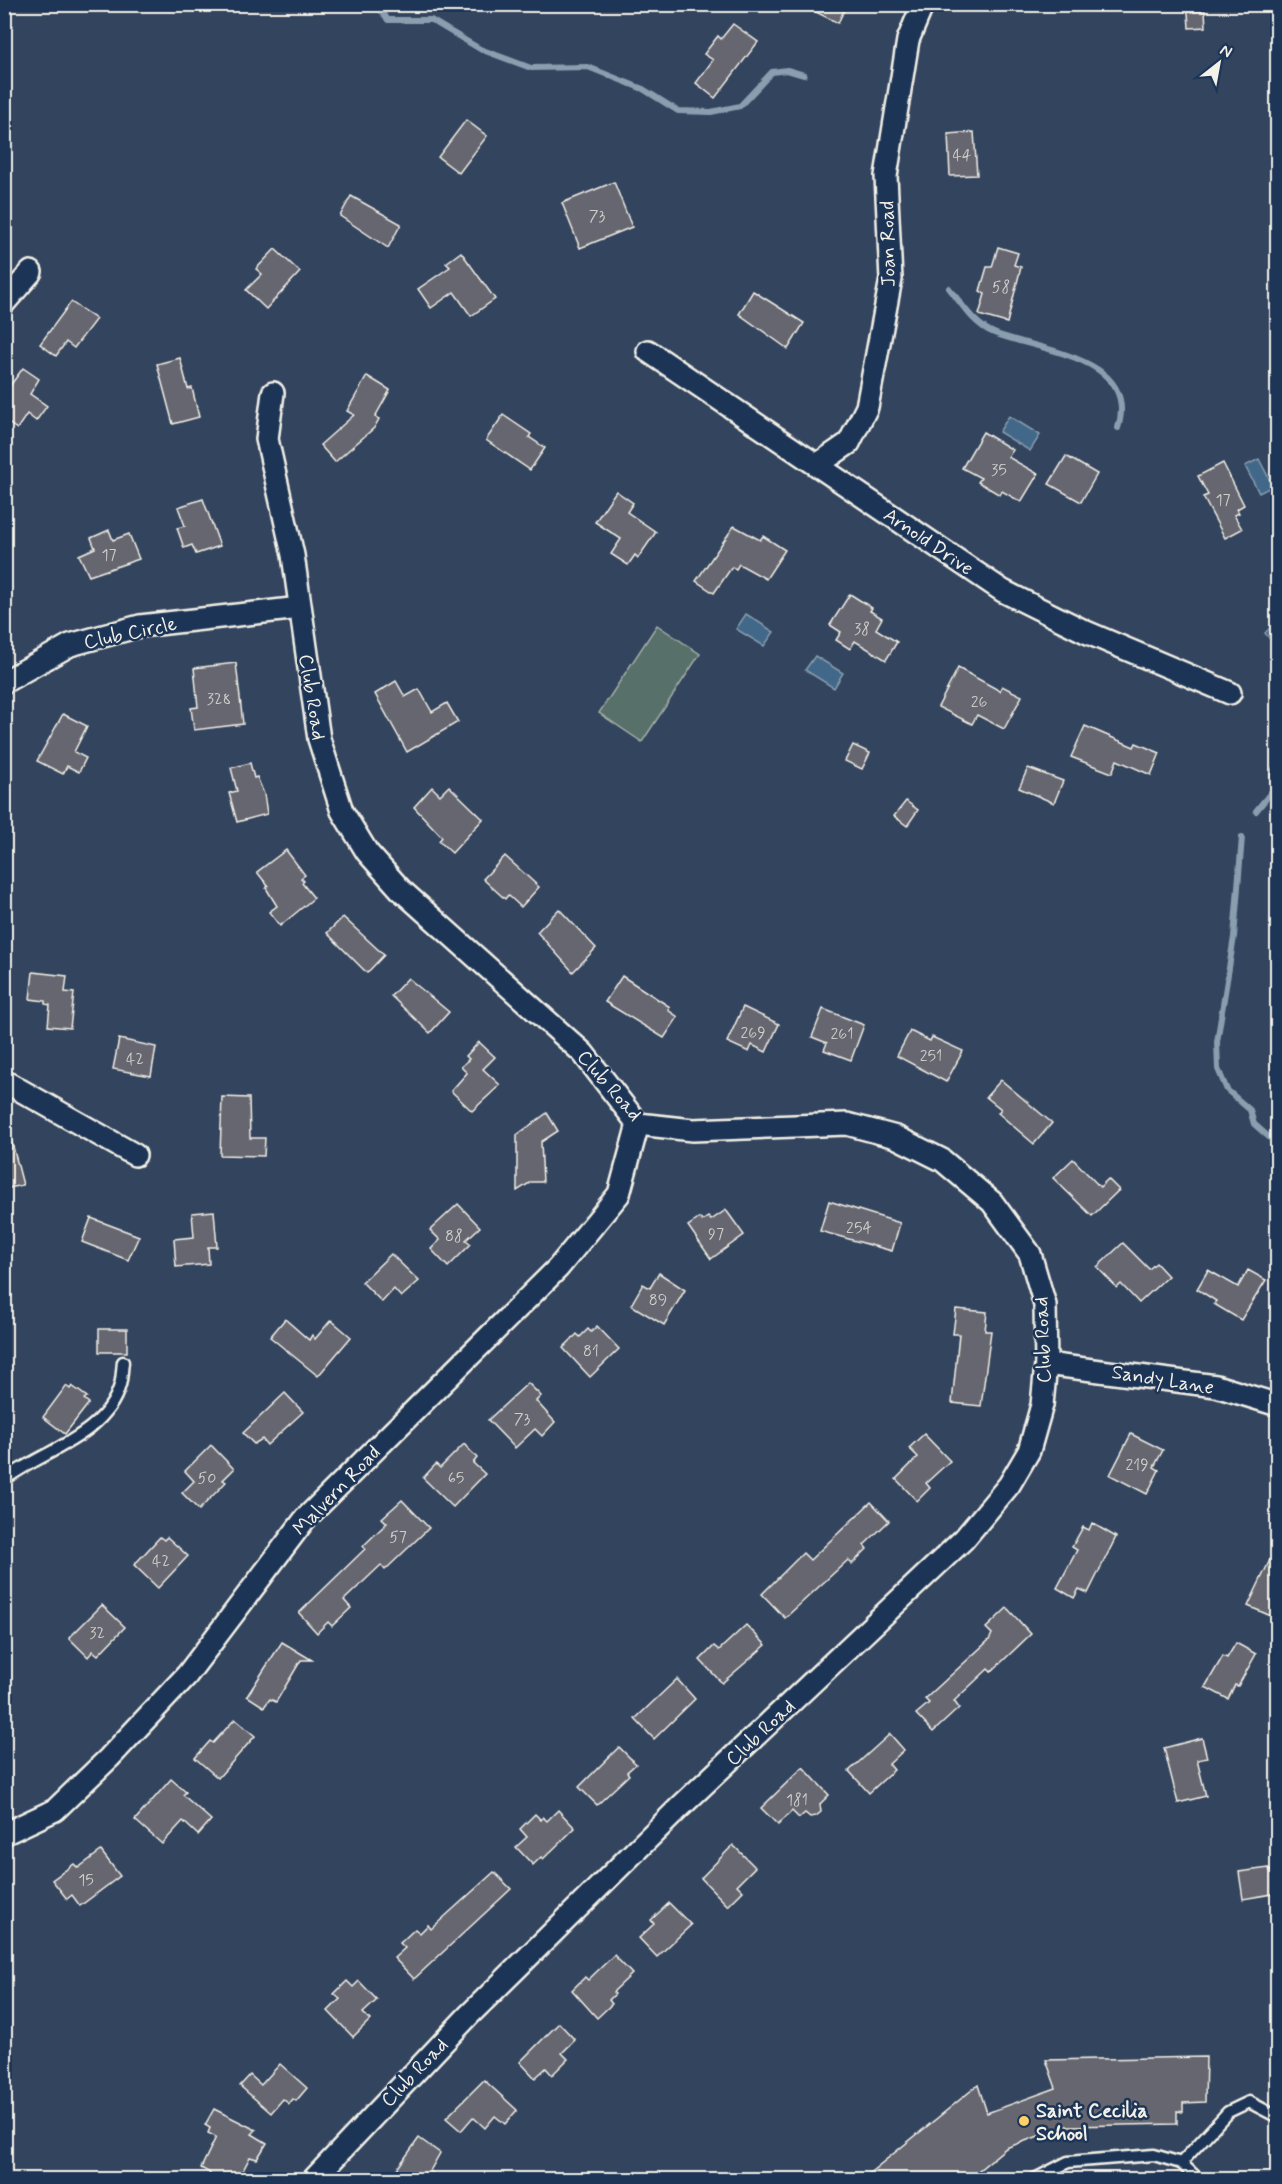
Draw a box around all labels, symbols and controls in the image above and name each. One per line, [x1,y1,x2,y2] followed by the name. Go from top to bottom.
[1189,33,1249,93] north arrow
[1216,40,1236,63] text: N
[952,145,972,166] house number: 44
[874,201,903,287] street label: Joan Road
[589,206,605,227] house number: 73
[992,277,1010,298] house number: 58
[991,460,1007,481] house number: 35
[1215,490,1231,511] house number: 17
[878,502,979,582] street label: Arnold Drive
[101,545,117,566] house number: 17
[81,610,179,657] street label: Club Circle
[854,619,870,640] house number: 38
[291,652,332,742] street label: Club Road
[207,689,231,710] house number: 328
[971,692,987,713] house number: 26
[740,1023,766,1044] house number: 269
[831,1024,853,1045] house number: 261
[570,1044,647,1127] street label: Club Road
[920,1046,942,1067] house number: 251
[126,1049,144,1070] house number: 42
[846,1218,872,1239] house number: 254
[708,1224,724,1245] house number: 97
[445,1226,463,1247] house number: 88
[649,1290,667,1311] house number: 89
[1028,1296,1059,1384] street label: Club Road
[583,1341,599,1362] house number: 81
[1110,1359,1216,1402] street label: Sandy Lane
[514,1409,530,1430] house number: 73
[287,1440,387,1542] street label: Malvern Road
[1125,1455,1149,1476] house number: 219
[198,1468,216,1489] house number: 50
[448,1468,464,1489] house number: 65
[389,1527,407,1548] house number: 57
[152,1551,170,1572] house number: 42
[89,1623,105,1644] house number: 32
[720,1694,802,1772] street label: Club Road
[786,1790,808,1811] house number: 181
[78,1870,94,1891] house number: 15
[375,2033,455,2114] street label: Club Road
[1036,2098,1148,2148] place label: Saint Cecilia School
[1017,2114,1031,2128] marker: Saint Cecilia School

